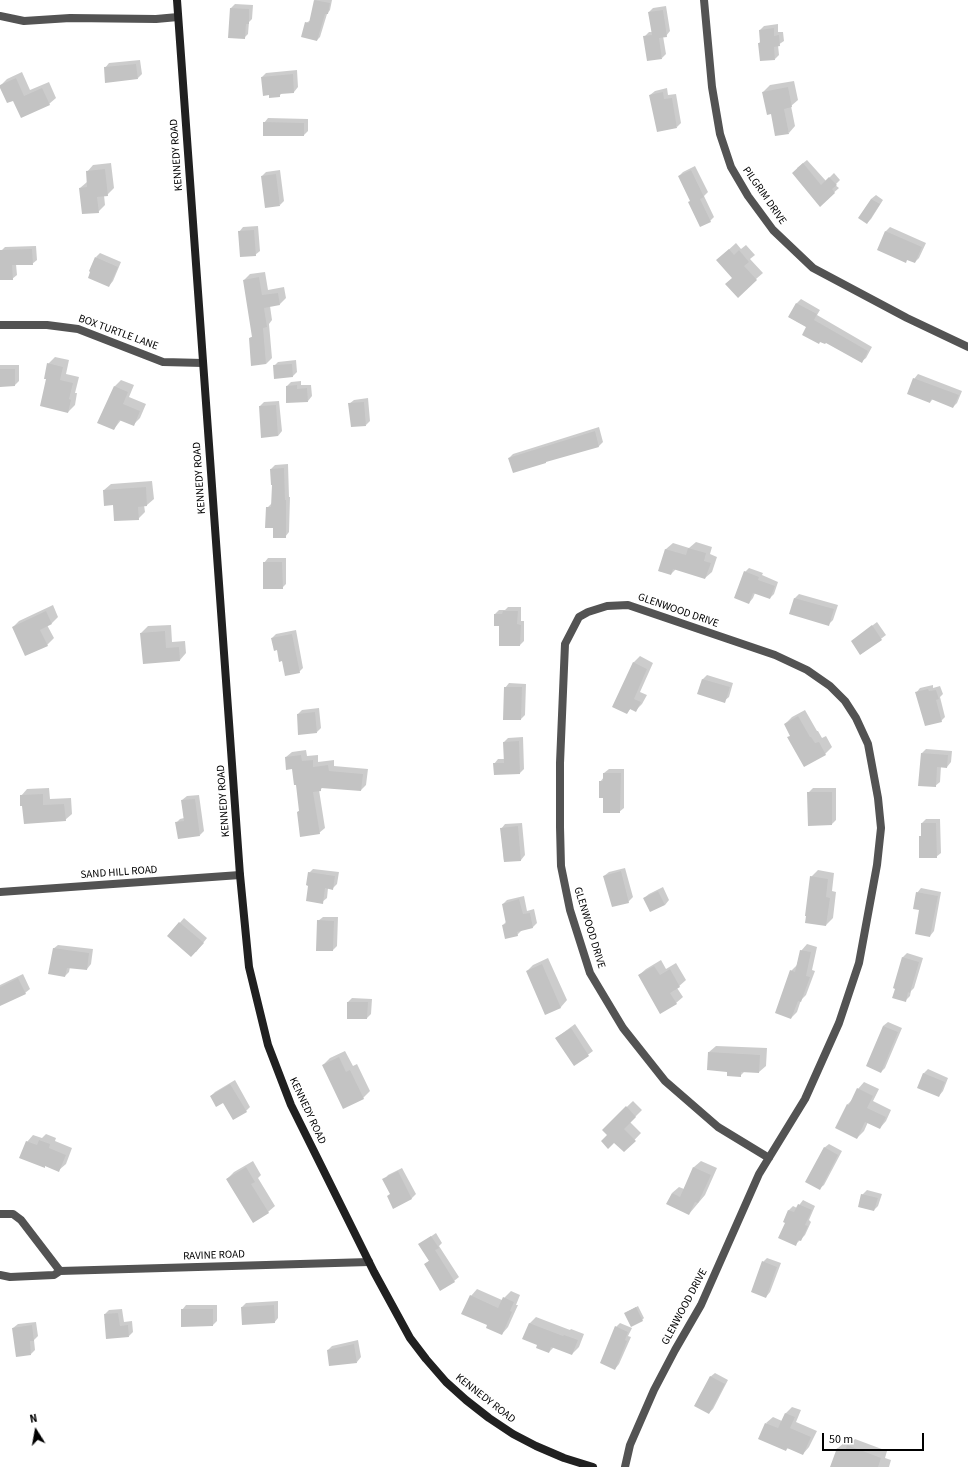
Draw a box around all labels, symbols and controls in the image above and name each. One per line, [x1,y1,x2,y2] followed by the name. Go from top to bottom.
[168,118,186,192] street label: KENNEDY ROAD
[739,164,789,228] street label: PILGRIM DRIVE
[76,312,160,354] street label: BOX TURTLE LANE
[191,441,209,515] street label: KENNEDY ROAD
[636,591,720,631] street label: GLENWOOD DRIVE
[215,764,233,838] street label: KENNEDY ROAD
[80,864,158,882] street label: SAND HILL ROAD
[570,886,608,970] street label: GLENWOOD DRIVE
[286,1075,328,1147] street label: KENNEDY ROAD
[183,1248,245,1264] street label: RAVINE ROAD
[659,1267,711,1347] street label: GLENWOOD DRIVE
[452,1372,518,1426] street label: KENNEDY ROAD
[16,1411,56,1451] north arrow
[29,1411,39,1427] text: N
[824,1425,926,1451] scale bar
[829,1431,853,1448] text: 50 m

